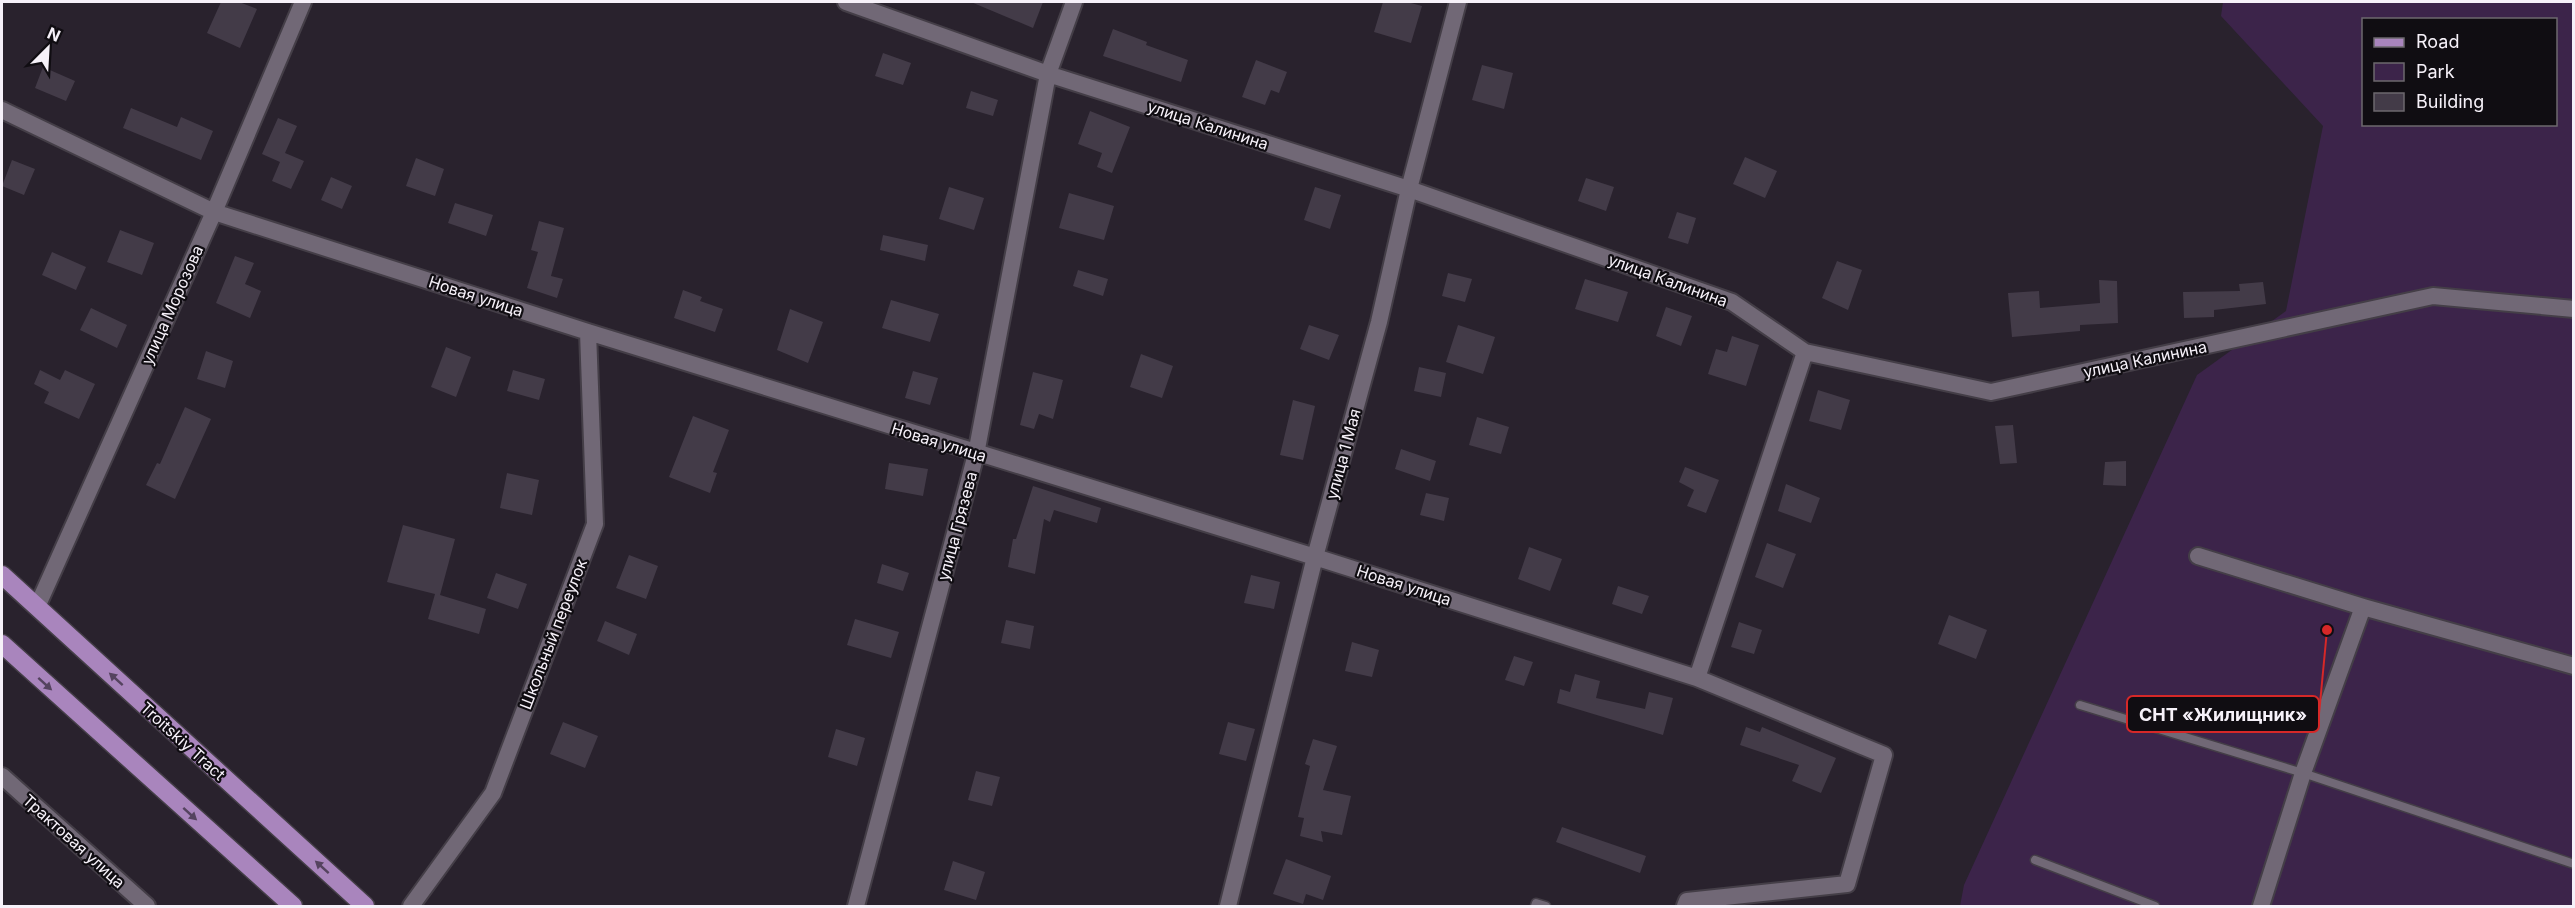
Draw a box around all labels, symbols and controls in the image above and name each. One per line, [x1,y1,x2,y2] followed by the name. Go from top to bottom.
[18,18,78,78] north arrow
[2362,18,2557,126] legend
[44,23,64,46] text: N
[2416,31,2459,52] text: Road
[2416,61,2455,82] text: Park
[2416,91,2484,112] text: Building
[1145,96,1271,154] street label: улица Калинина
[137,242,207,368] street label: улица Морозова
[1606,249,1730,311] street label: улица Калинина
[426,271,526,321] street label: Новая улица
[2081,336,2209,382] street label: улица Калинина
[1321,406,1365,502] street label: улица 1 Мая
[889,418,989,466] street label: Новая улица
[933,469,981,583] street label: улица Грязева
[515,555,591,712] street label: Школьный переулок
[1354,560,1454,610] street label: Новая улица
[108,672,123,686] one-way arrow
[37,677,52,690] one-way arrow
[2127,696,2319,732] callout: СНТ «Жилищник»
[137,698,229,784] street label: Troitskiy Tract
[2139,704,2307,725] text: СНТ «Жилищник»
[19,790,129,892] street label: Трактовая улица
[182,807,197,820] one-way arrow
[314,860,329,874] one-way arrow

